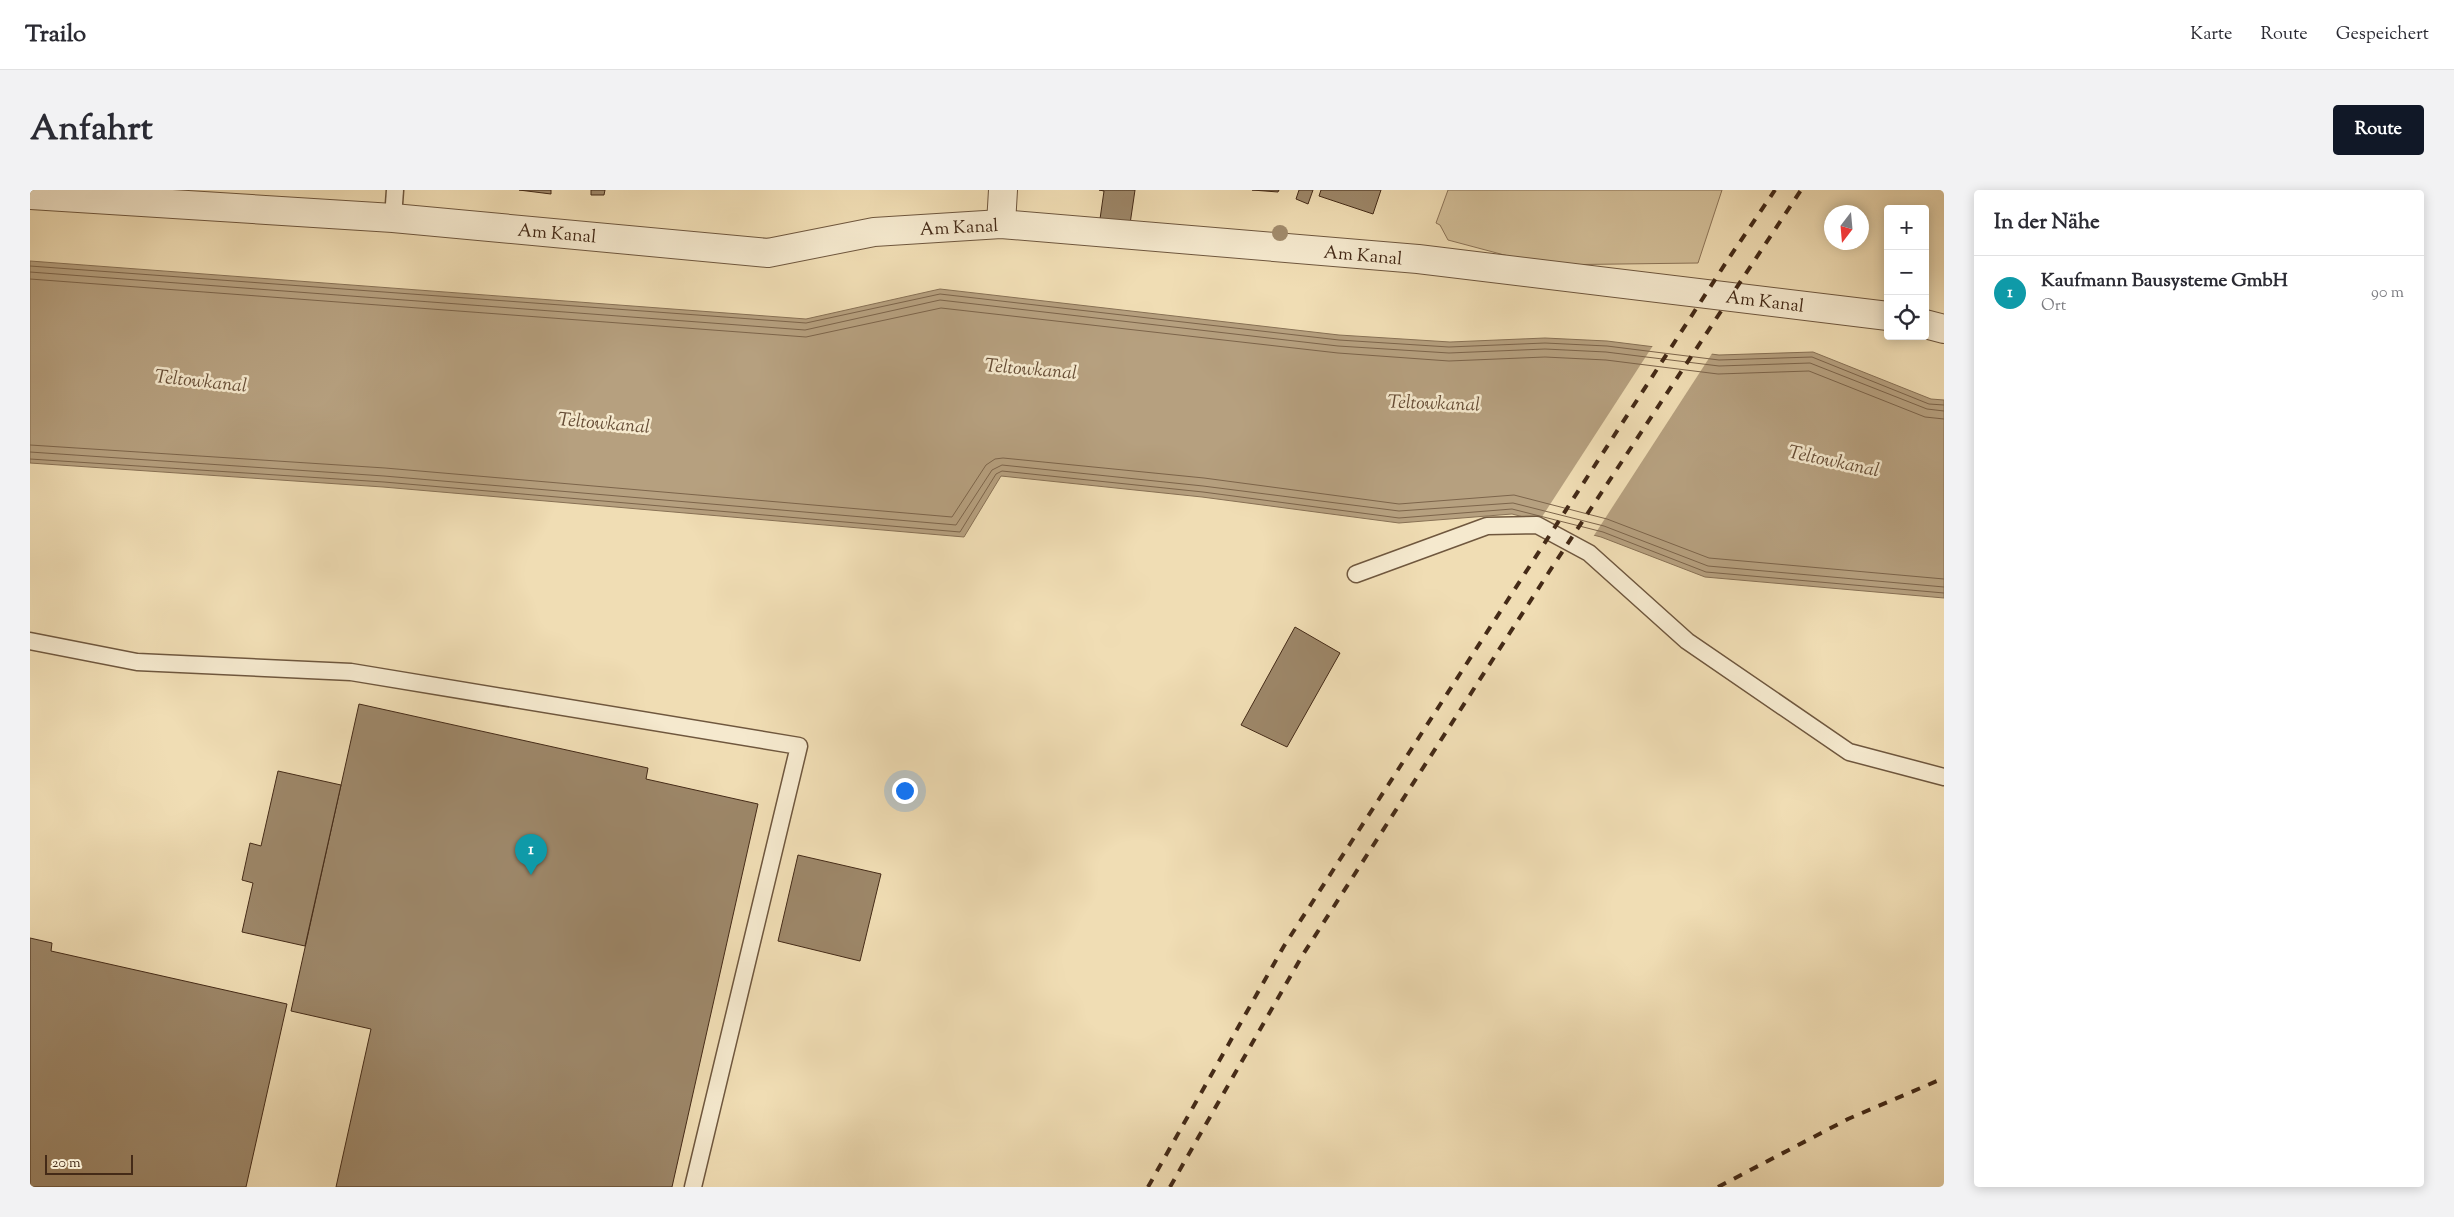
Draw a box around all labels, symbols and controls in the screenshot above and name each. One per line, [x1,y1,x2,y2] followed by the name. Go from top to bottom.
[25,18,86,52] text: Trailo
[2190,22,2233,48] text: Karte
[2261,22,2308,48] text: Route
[2336,22,2429,48] text: Gespeichert
[30,105,153,156] text: Anfahrt
[2333,105,2424,155] button: Route
[1824,205,1869,250] north arrow
[1884,205,1929,340] map controls
[1884,205,1929,250] button: +
[1994,208,2100,238] text: In der Nähe
[919,214,999,244] street label: Am Kanal
[517,219,597,251] street label: Am Kanal
[1323,241,1403,273] street label: Am Kanal
[1884,250,1929,295] button: −
[2041,268,2288,295] text: Kaufmann Bausysteme GmbH
[2007,282,2013,305] text: 1
[2371,282,2404,305] text: 90 m
[1724,285,1805,321] street label: Am Kanal
[1884,295,1929,340] button: locate
[2041,295,2066,318] text: Ort
[983,353,1078,388] water label: Teltowkanal
[153,364,248,401] water label: Teltowkanal
[1387,389,1481,420] water label: Teltowkanal
[556,407,651,442] water label: Teltowkanal
[1785,440,1882,485] water label: Teltowkanal
[892,778,918,804] your location
[515,834,547,875] pin: 1
[45,1152,132,1175] scale bar
[52,1154,81,1174] text: 20 m

